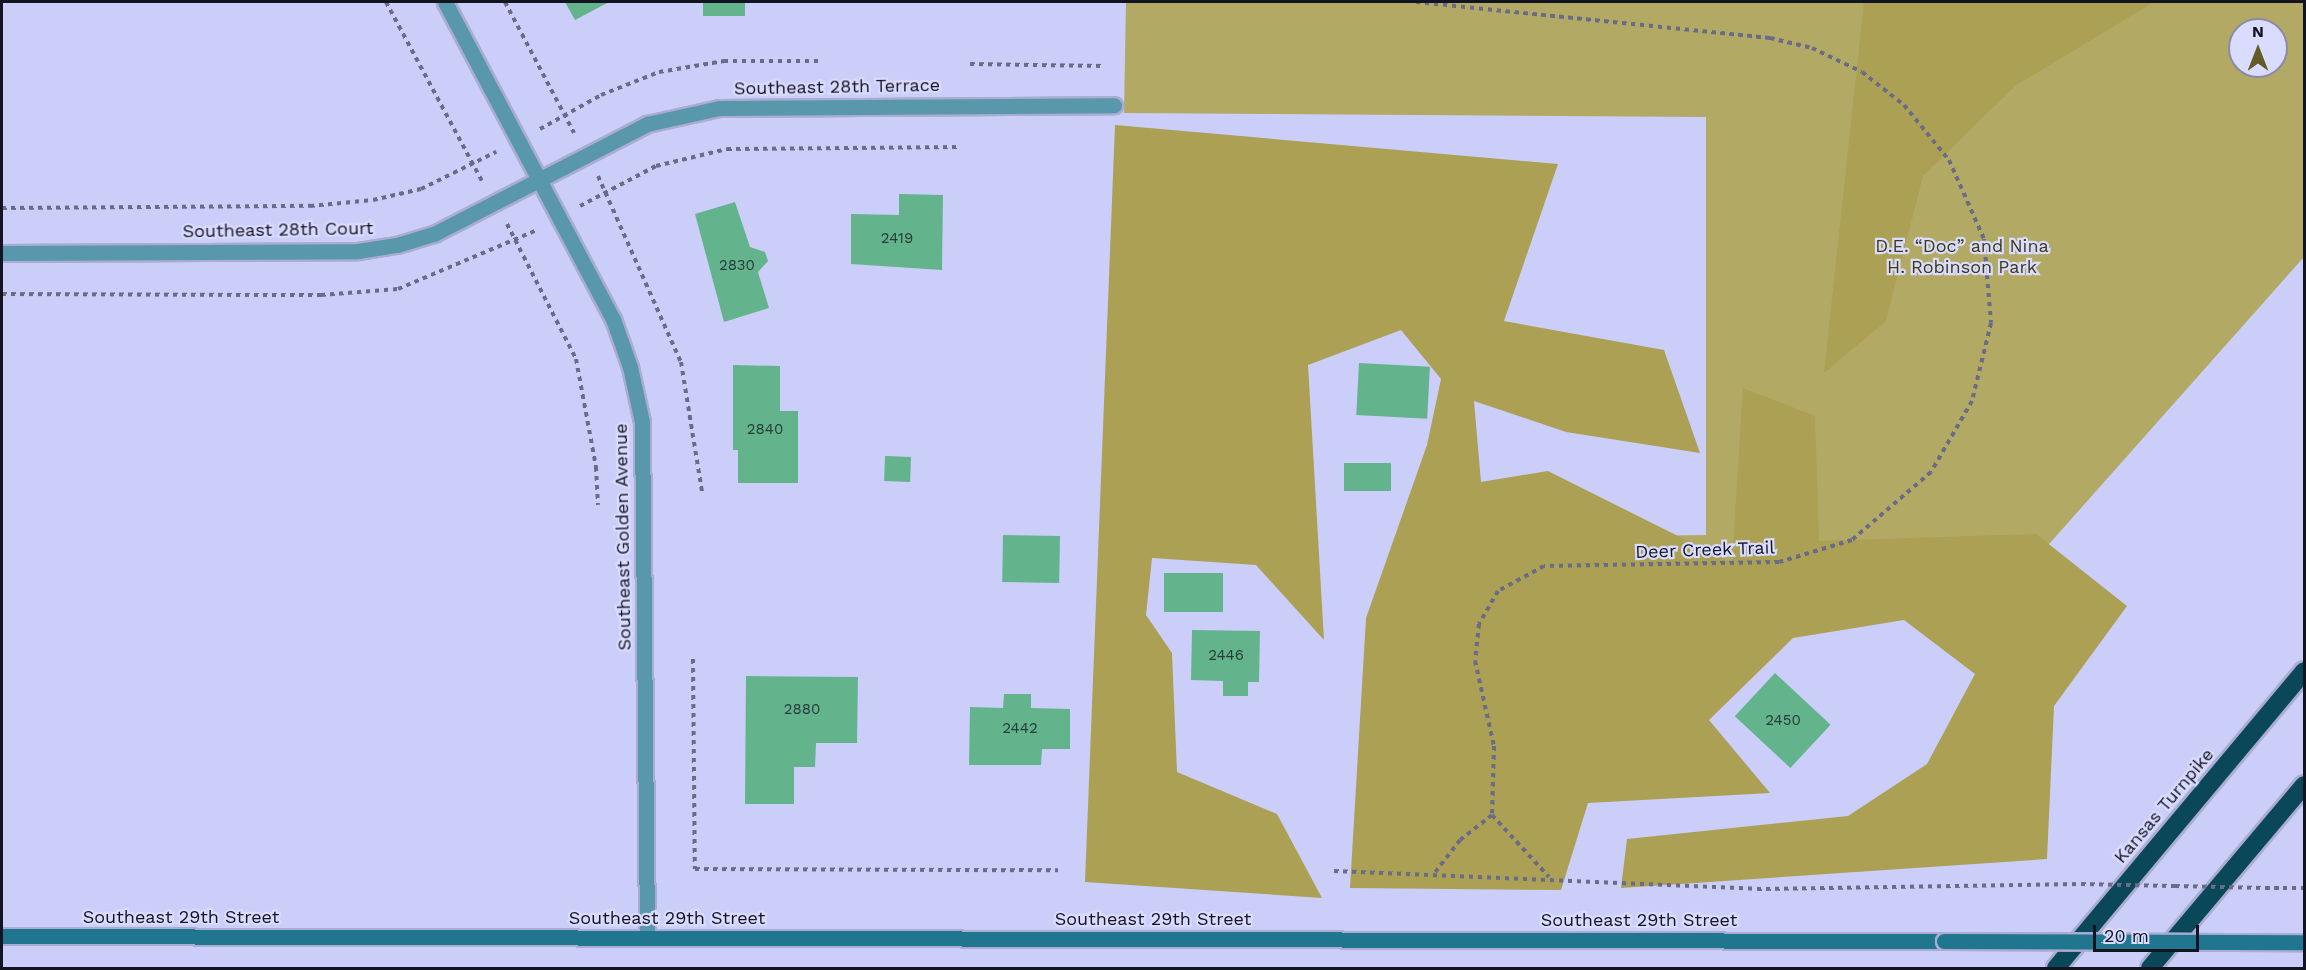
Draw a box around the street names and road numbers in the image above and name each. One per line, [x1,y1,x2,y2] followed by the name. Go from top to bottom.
[734,74,940,100] street label: Southeast 28th Terrace
[182,218,374,242] street label: Southeast 28th Court
[610,423,636,651] street label: Southeast Golden Avenue
[1634,537,1776,563] street label: Deer Creek Trail
[2110,744,2218,868] street label: Kansas Turnpike
[83,906,279,928] street label: Southeast 29th Street
[569,907,765,929] street label: Southeast 29th Street
[1055,908,1251,930] street label: Southeast 29th Street
[1541,909,1737,931] street label: Southeast 29th Street

